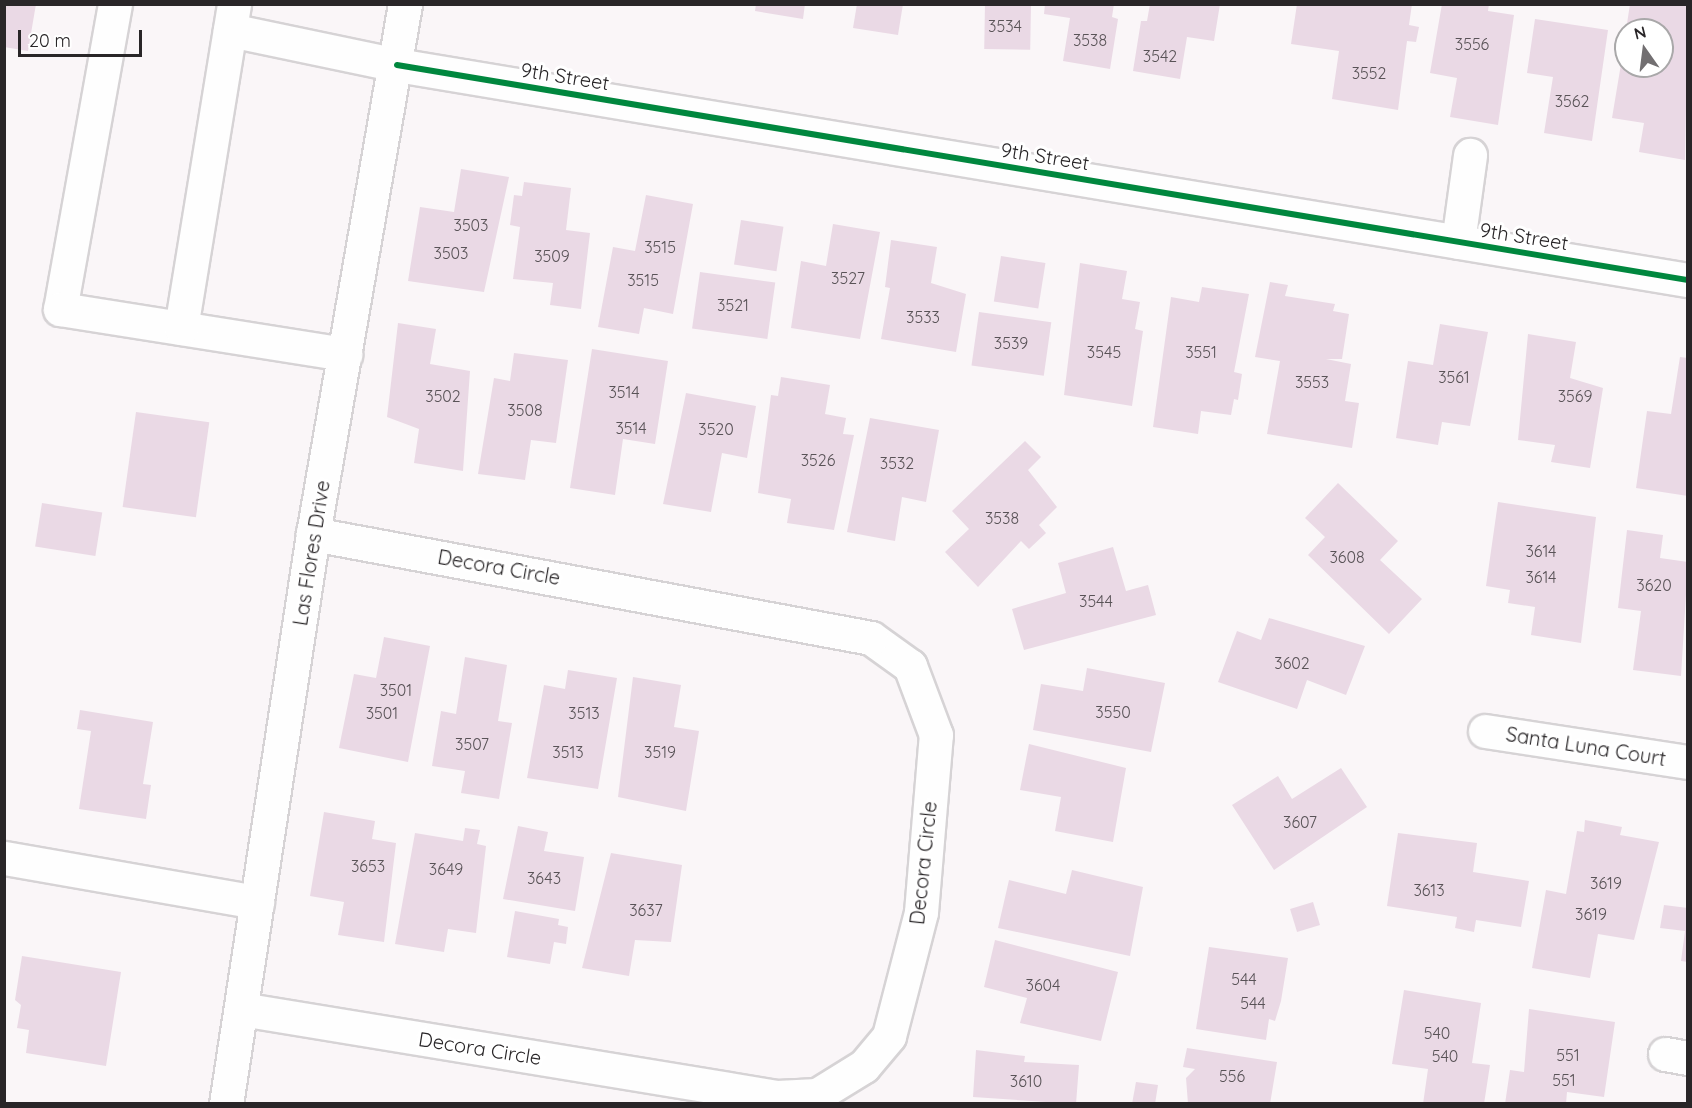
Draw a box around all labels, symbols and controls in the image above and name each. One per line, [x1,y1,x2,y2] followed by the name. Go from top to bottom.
[988,16,1022,36] house number: 3534
[21,18,146,56] scale bar
[1614,18,1674,78] north arrow
[1632,21,1648,44] text: N
[29,29,71,52] text: 20 m
[1073,30,1107,50] house number: 3538
[1455,34,1489,54] house number: 3556
[1143,46,1177,66] house number: 3542
[519,57,611,95] street label: 9th Street
[1352,63,1386,83] house number: 3552
[1555,91,1589,111] house number: 3562
[999,137,1091,175] street label: 9th Street
[453,215,489,235] house number: 3503
[1478,217,1570,255] street label: 9th Street
[644,237,676,257] house number: 3515
[433,243,469,263] house number: 3503
[534,246,570,266] house number: 3509
[831,268,865,288] house number: 3527
[627,270,659,290] house number: 3515
[717,295,749,315] house number: 3521
[906,307,940,327] house number: 3533
[994,333,1028,353] house number: 3539
[1087,342,1121,362] house number: 3545
[1185,342,1217,362] house number: 3551
[1438,367,1470,387] house number: 3561
[1295,372,1329,392] house number: 3553
[608,382,640,402] house number: 3514
[425,386,461,406] house number: 3502
[1558,386,1592,406] house number: 3569
[507,400,543,420] house number: 3508
[615,418,647,438] house number: 3514
[698,419,734,439] house number: 3520
[801,450,835,470] house number: 3526
[880,453,914,473] house number: 3532
[288,479,334,627] street label: Las Flores Drive
[985,508,1019,528] house number: 3538
[1525,541,1557,561] house number: 3614
[436,544,562,590] street label: Decora Circle
[1329,547,1365,567] house number: 3608
[1525,567,1557,587] house number: 3614
[1636,575,1672,595] house number: 3620
[1079,591,1113,611] house number: 3544
[1274,653,1310,673] house number: 3602
[380,680,412,700] house number: 3501
[1095,702,1131,722] house number: 3550
[366,703,398,723] house number: 3501
[568,703,600,723] house number: 3513
[1504,722,1668,770] street label: Santa Luna Court
[455,734,489,754] house number: 3507
[552,742,584,762] house number: 3513
[644,742,676,762] house number: 3519
[905,800,941,926] street label: Decora Circle
[1283,812,1317,832] house number: 3607
[351,856,385,876] house number: 3653
[429,859,463,879] house number: 3649
[527,868,561,888] house number: 3643
[1590,873,1622,893] house number: 3619
[1413,880,1445,900] house number: 3613
[629,900,663,920] house number: 3637
[1575,904,1607,924] house number: 3619
[1231,969,1257,989] house number: 544
[1026,975,1060,995] house number: 3604
[1240,993,1266,1013] house number: 544
[1424,1023,1450,1043] house number: 540
[417,1026,543,1070] street label: Decora Circle
[1556,1045,1580,1065] house number: 551
[1432,1046,1458,1066] house number: 540
[1219,1066,1245,1086] house number: 556
[1552,1070,1576,1090] house number: 551
[1010,1071,1042,1091] house number: 3610

